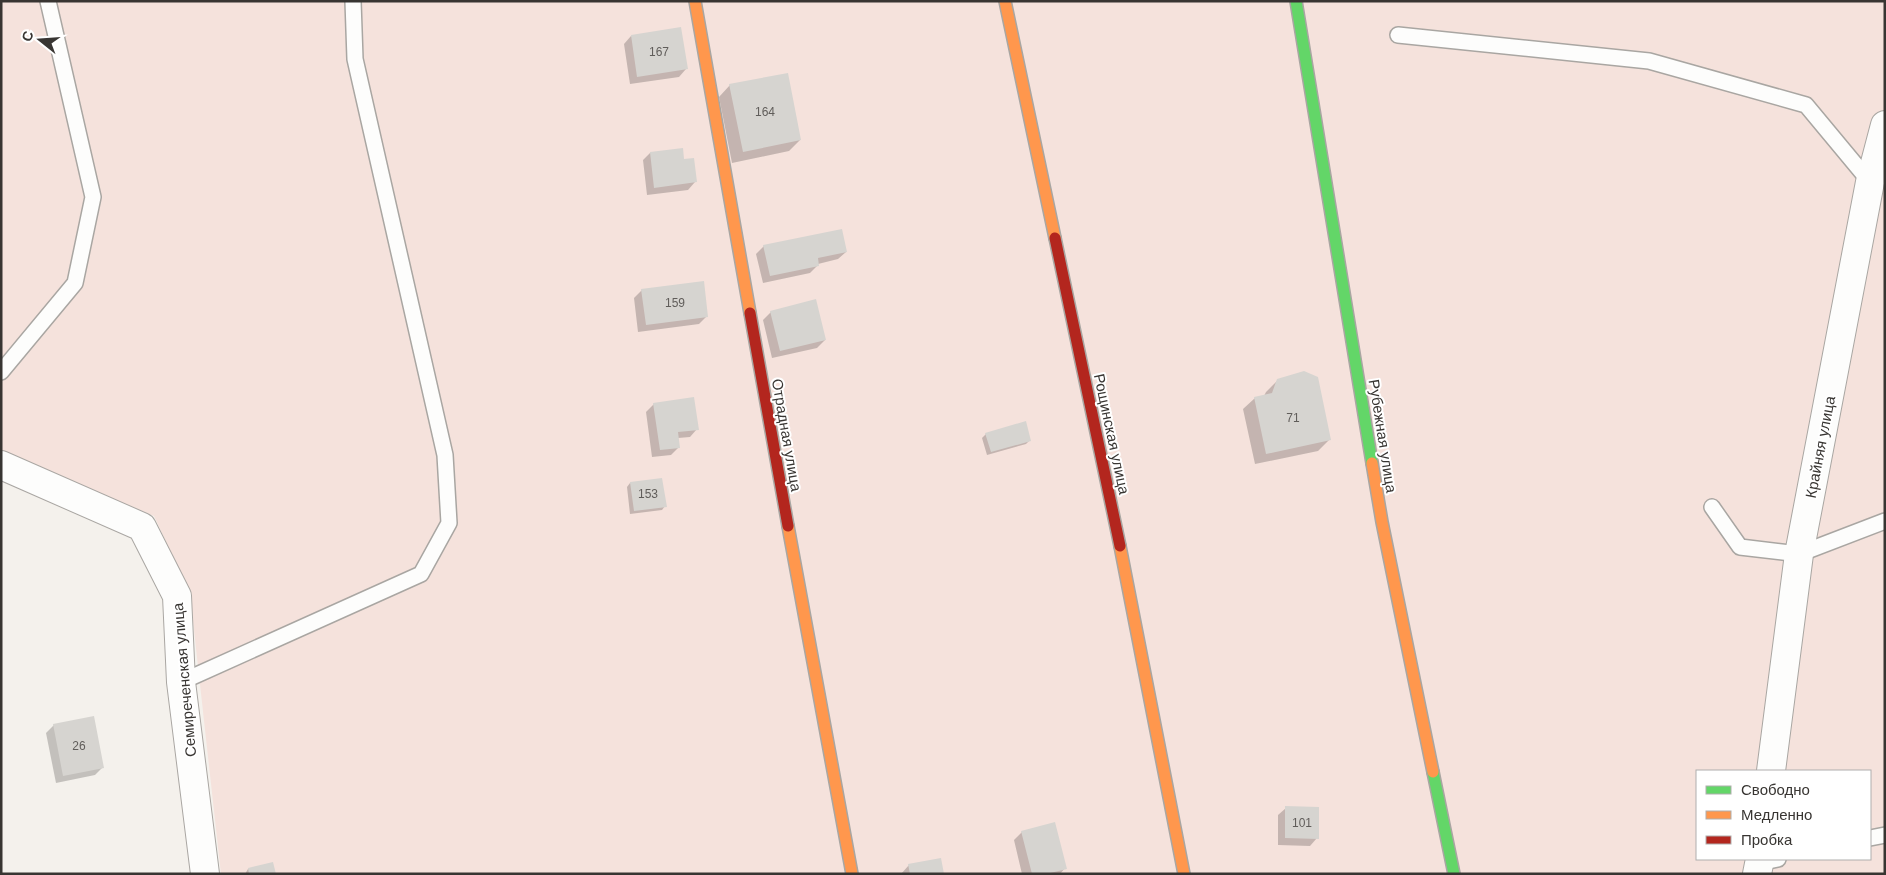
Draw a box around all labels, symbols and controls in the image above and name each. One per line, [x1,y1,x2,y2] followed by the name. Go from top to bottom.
[15,15,65,65] north arrow
[18,29,37,43] text: С
[649,45,669,59] house number: 167
[755,105,775,119] house number: 164
[665,296,685,310] house number: 159
[1091,372,1133,497] street label: Рощинская улица
[769,377,805,493] street label: Отрадная улица
[1366,378,1400,494] street label: Рубежная улица
[1802,394,1838,500] street label: Крайняя улица
[1286,411,1300,425] house number: 71
[638,487,658,501] house number: 153
[169,602,199,758] street label: Семиреченская улица
[72,739,86,753] house number: 26
[1696,770,1871,860] legend
[1741,781,1810,798] text: Свободно
[1741,806,1812,823] text: Медленно
[1292,816,1312,830] house number: 101
[1741,831,1793,848] text: Пробка

